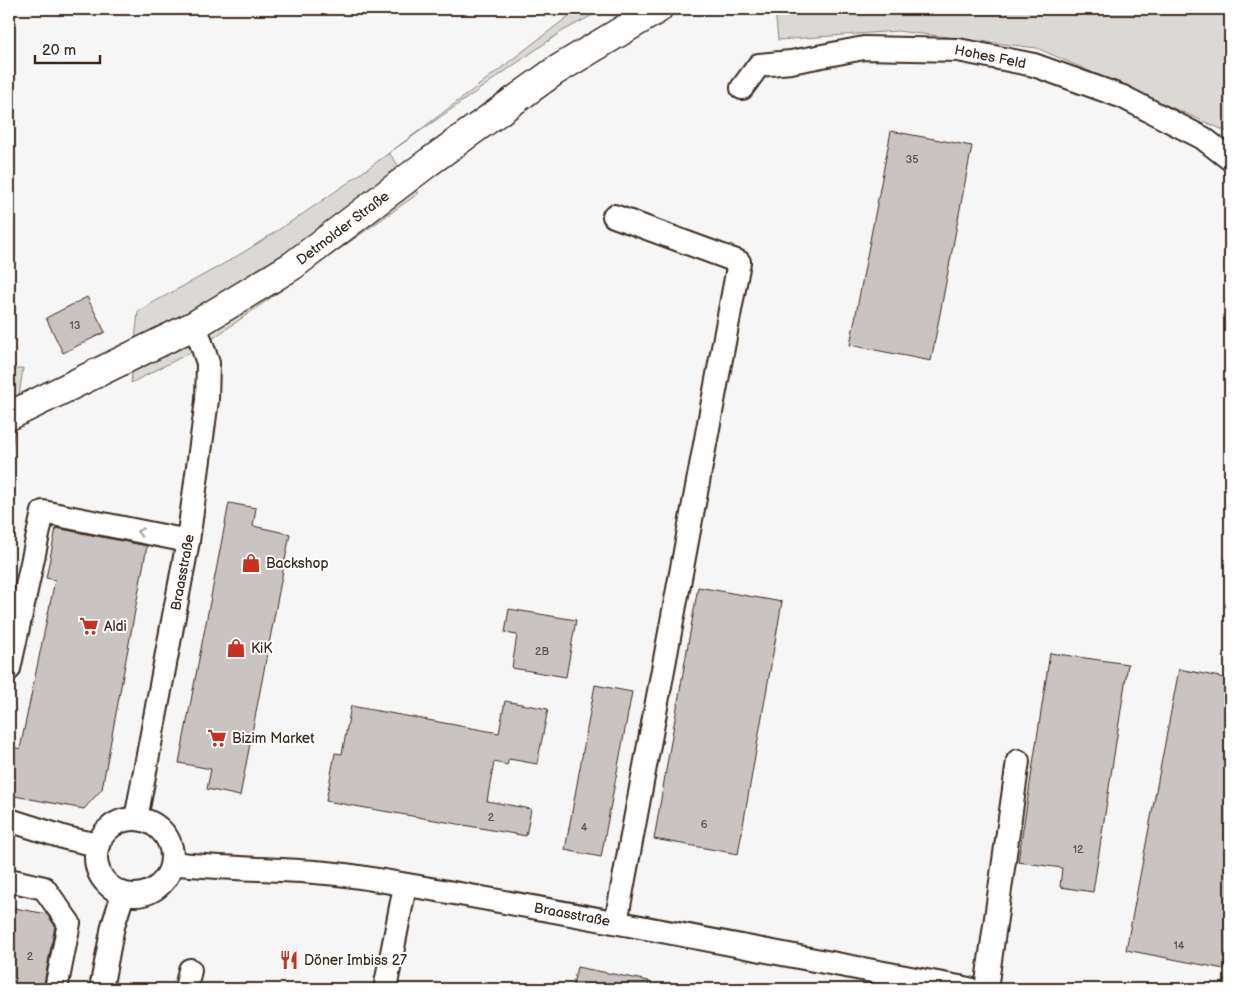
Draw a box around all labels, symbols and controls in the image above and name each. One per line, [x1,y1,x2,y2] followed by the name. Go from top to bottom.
[35,32,100,64] scale bar
[42,41,76,60] text: 20 m
[953,42,1027,72] street label: Hohes Feld
[905,153,919,166] house number: 35
[293,188,392,269] street label: Detmolder Straße
[69,319,81,332] house number: 13
[135,527,144,537] one-way arrow
[167,533,198,612] street label: Braasstraße
[240,552,262,574] shop icon: Backshop
[266,555,329,572] place label: Backshop
[78,615,100,637] supermarket icon: Aldi
[104,618,127,635] place label: Aldi
[225,637,247,659] shop icon: KiK
[251,640,273,657] place label: KiK
[535,645,549,658] house number: 2B
[206,727,228,749] supermarket icon: Bizim Market
[232,730,315,747] place label: Bizim Market
[488,811,495,824] house number: 2
[701,818,708,831] house number: 6
[581,821,588,834] house number: 4
[1073,843,1084,856] house number: 12
[533,899,612,930] street label: Braasstraße
[1174,939,1185,952] house number: 14
[278,949,300,971] restaurant icon: Döner Imbiss 27
[27,950,34,963] house number: 2
[304,952,407,969] place label: Döner Imbiss 27

